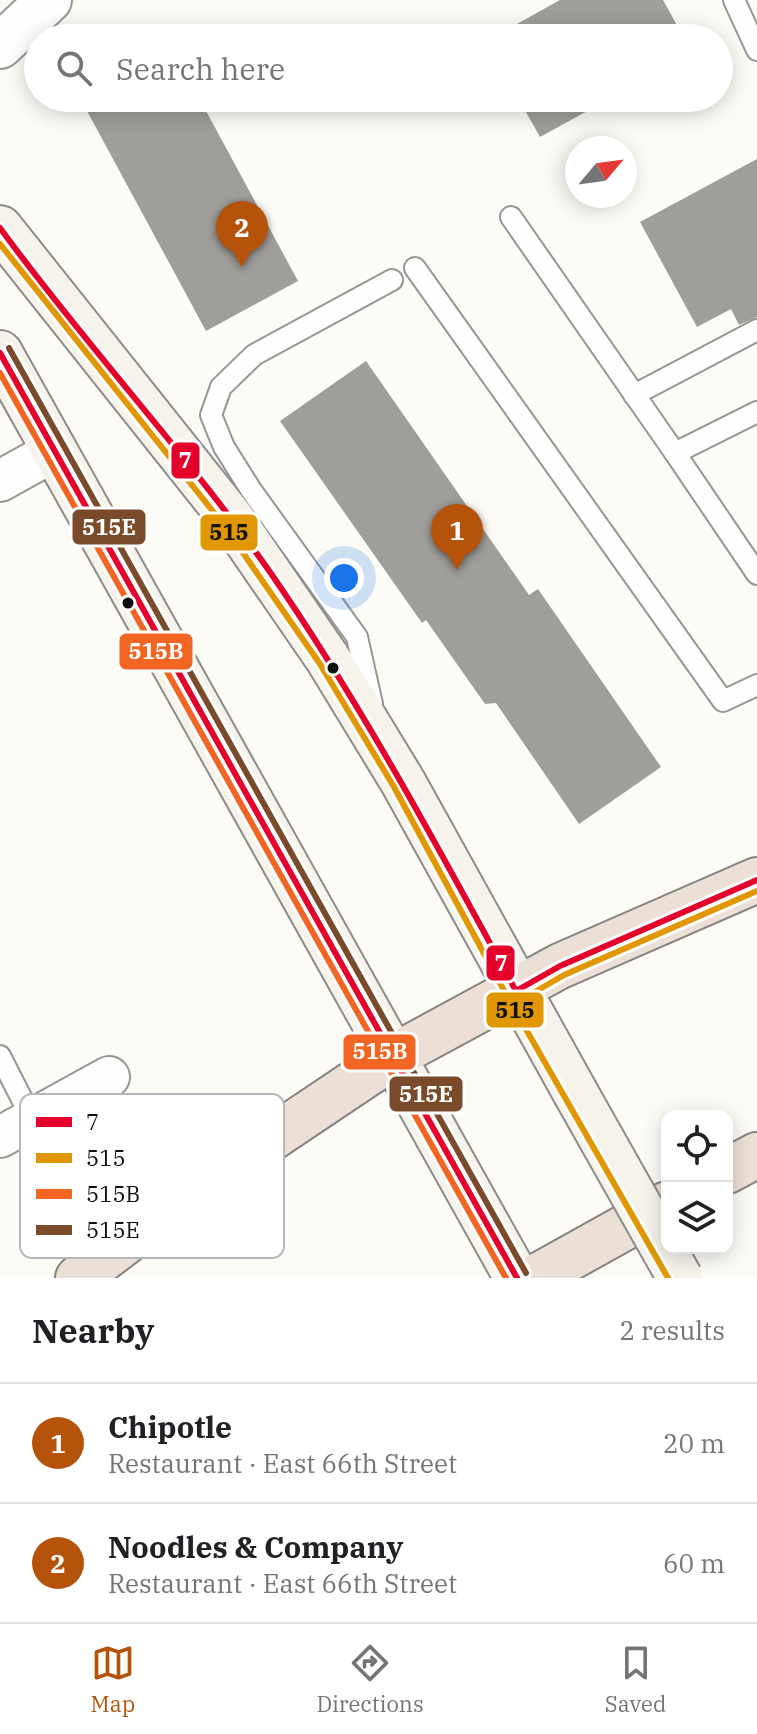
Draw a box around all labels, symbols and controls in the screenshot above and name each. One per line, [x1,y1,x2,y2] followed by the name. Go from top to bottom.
[24,24,733,112] search box
[52,46,96,90] icon: search
[116,49,285,88] text: Search here
[565,136,637,208] north arrow
[216,201,268,267] pin: 2
[170,441,201,480] line badge: 7
[178,445,192,474] text: 7
[431,504,483,570] pin: 1
[71,508,147,546] line badge: 515E
[82,512,136,541] text: 515E
[199,513,259,552] line badge: 515
[209,517,249,546] text: 515
[324,558,364,598] your location
[120,595,136,611] unlabelled marker
[118,632,194,671] line badge: 515B
[128,636,184,665] text: 515B
[325,660,341,676] unlabelled marker
[485,944,516,982] line badge: 7
[494,948,508,977] text: 7
[485,991,545,1029] line badge: 515
[495,995,535,1024] text: 515
[342,1033,417,1071] line badge: 515B
[352,1036,408,1065] text: 515B
[388,1075,464,1113] line badge: 515E
[399,1079,453,1108] text: 515E
[20,1094,284,1258] legend
[86,1107,99,1136] text: 7
[661,1110,733,1254] map controls
[661,1110,733,1182] button: locate
[86,1143,126,1172] text: 515
[86,1179,140,1208] text: 515B
[661,1182,733,1254] button: layers
[86,1215,140,1244] text: 515E
[32,1308,154,1352] text: Nearby
[619,1313,725,1347] text: 2 results
[108,1407,232,1446] text: Chipotle
[50,1426,66,1460] text: 1
[663,1426,725,1460] text: 20 m
[108,1446,457,1480] text: Restaurant · East 66th Street
[108,1527,403,1566] text: Noodles & Company
[50,1546,66,1580] text: 2
[663,1546,725,1580] text: 60 m
[108,1566,457,1600] text: Restaurant · East 66th Street
[91,1641,135,1718] tab: Map
[316,1641,424,1718] tab: Directions
[605,1641,666,1718] tab: Saved

